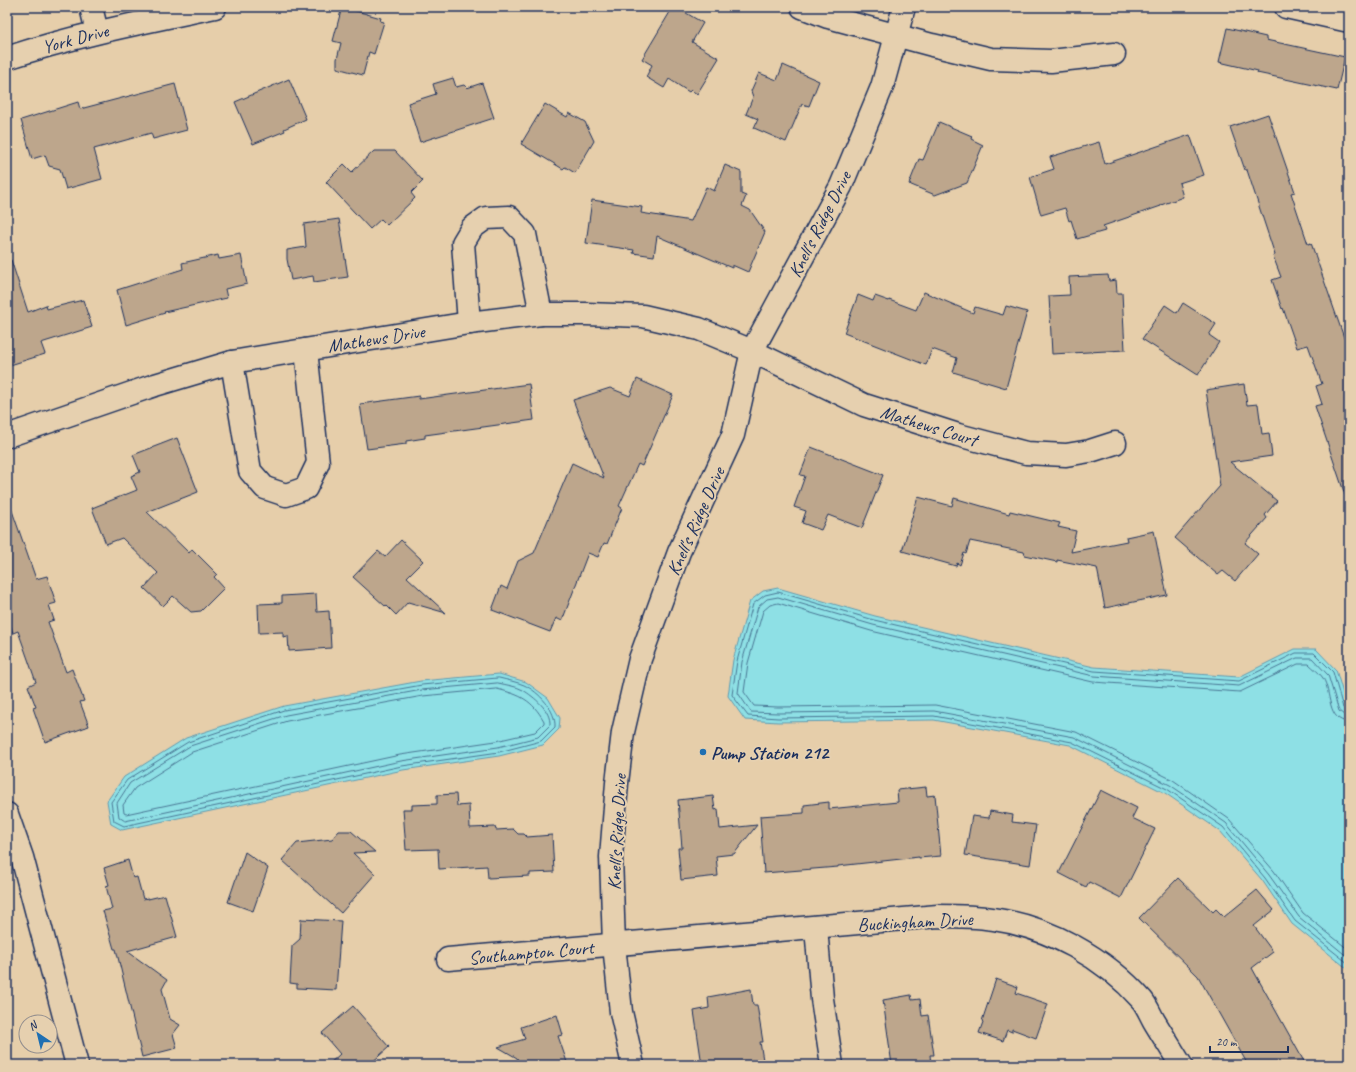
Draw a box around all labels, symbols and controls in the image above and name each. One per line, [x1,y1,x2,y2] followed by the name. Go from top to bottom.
[40,18,113,59] street label: York Drive
[783,166,858,281] street label: Knell's Ridge Drive
[326,319,428,358] street label: Mathews Drive
[877,400,983,453] street label: Mathews Court
[661,462,731,579] street label: Knell's Ridge Drive
[711,741,831,765] place label: Pump Station 212
[698,747,708,757] marker: Pump Station 212
[602,772,632,890] street label: Knell's Ridge Drive
[857,907,975,937] street label: Buckingham Drive
[468,935,596,970] street label: Southampton Court
[18,1014,58,1054] north arrow
[25,1017,41,1033] text: N
[1210,1028,1288,1054] scale bar
[1216,1034,1238,1050] text: 20 m

